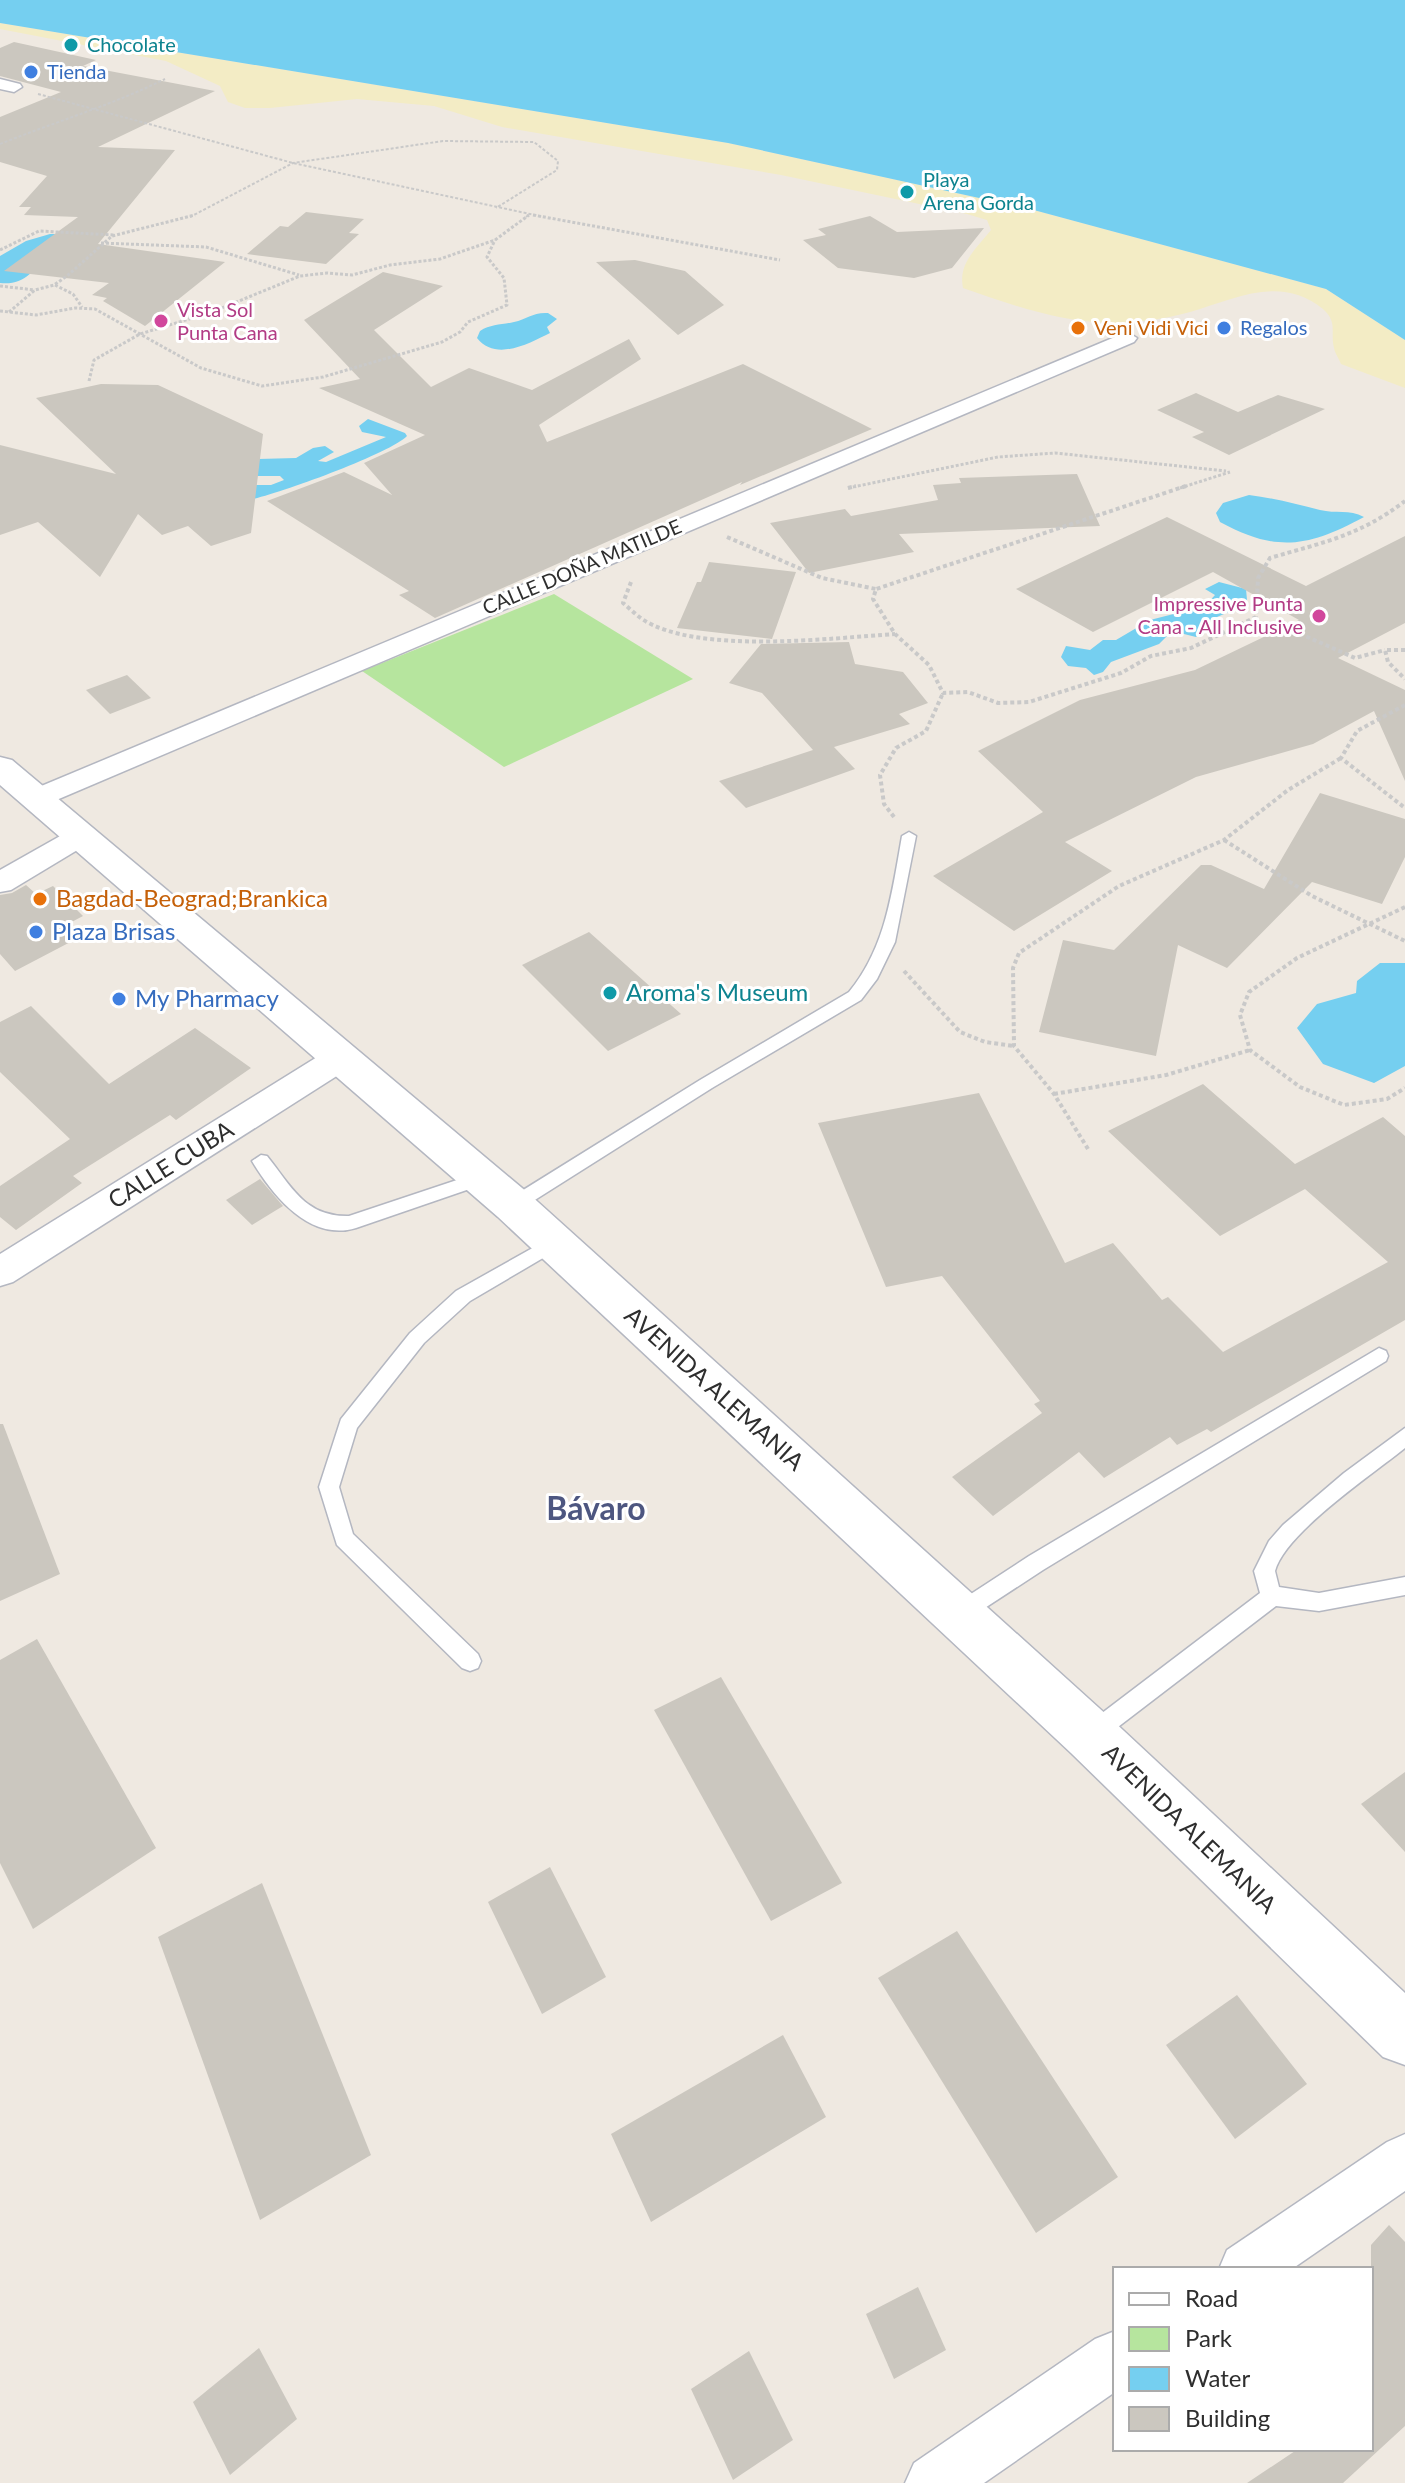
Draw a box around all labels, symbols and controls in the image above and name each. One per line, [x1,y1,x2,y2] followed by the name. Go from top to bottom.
[87,32,176,56] place label: Chocolate
[62,36,80,54] marker: Chocolate
[47,59,106,83] place label: Tienda
[22,63,40,81] marker: Tienda
[923,167,1034,214] place label: Playa Arena Gorda
[898,183,916,201] marker: Playa Arena Gorda
[177,297,278,344] place label: Vista Sol Punta Cana
[152,312,170,330] marker: Vista Sol Punta Cana
[1094,315,1208,339] place label: Veni Vidi Vici
[1240,315,1308,339] place label: Regalos
[1069,319,1087,337] marker: Veni Vidi Vici
[1215,319,1233,337] marker: Regalos
[479,513,685,619] street label: CALLE DOÑA MATILDE
[1137,591,1303,638] place label: Impressive Punta Cana - All Inclusive
[1310,607,1328,625] marker: Impressive Punta Cana - All Inclusive
[56,883,328,912] place label: Bagdad-Beograd;Brankica
[31,890,49,908] marker: Bagdad-Beograd;Brankica
[52,916,175,945] place label: Plaza Brisas
[27,923,45,941] marker: Plaza Brisas
[626,977,808,1006] place label: Aroma's Museum
[135,983,279,1012] place label: My Pharmacy
[601,984,619,1002] marker: Aroma's Museum
[110,990,128,1008] marker: My Pharmacy
[102,1113,239,1214] street label: CALLE CUBA
[619,1300,811,1476] street label: AVENIDA ALEMANIA
[546,1488,646,1527] district label: Bávaro
[1097,1737,1284,1919] street label: AVENIDA ALEMANIA
[1113,2267,1373,2451] legend
[1185,2283,1238,2312] text: Road
[1185,2323,1233,2352] text: Park
[1185,2363,1250,2392] text: Water
[1185,2403,1270,2432] text: Building

